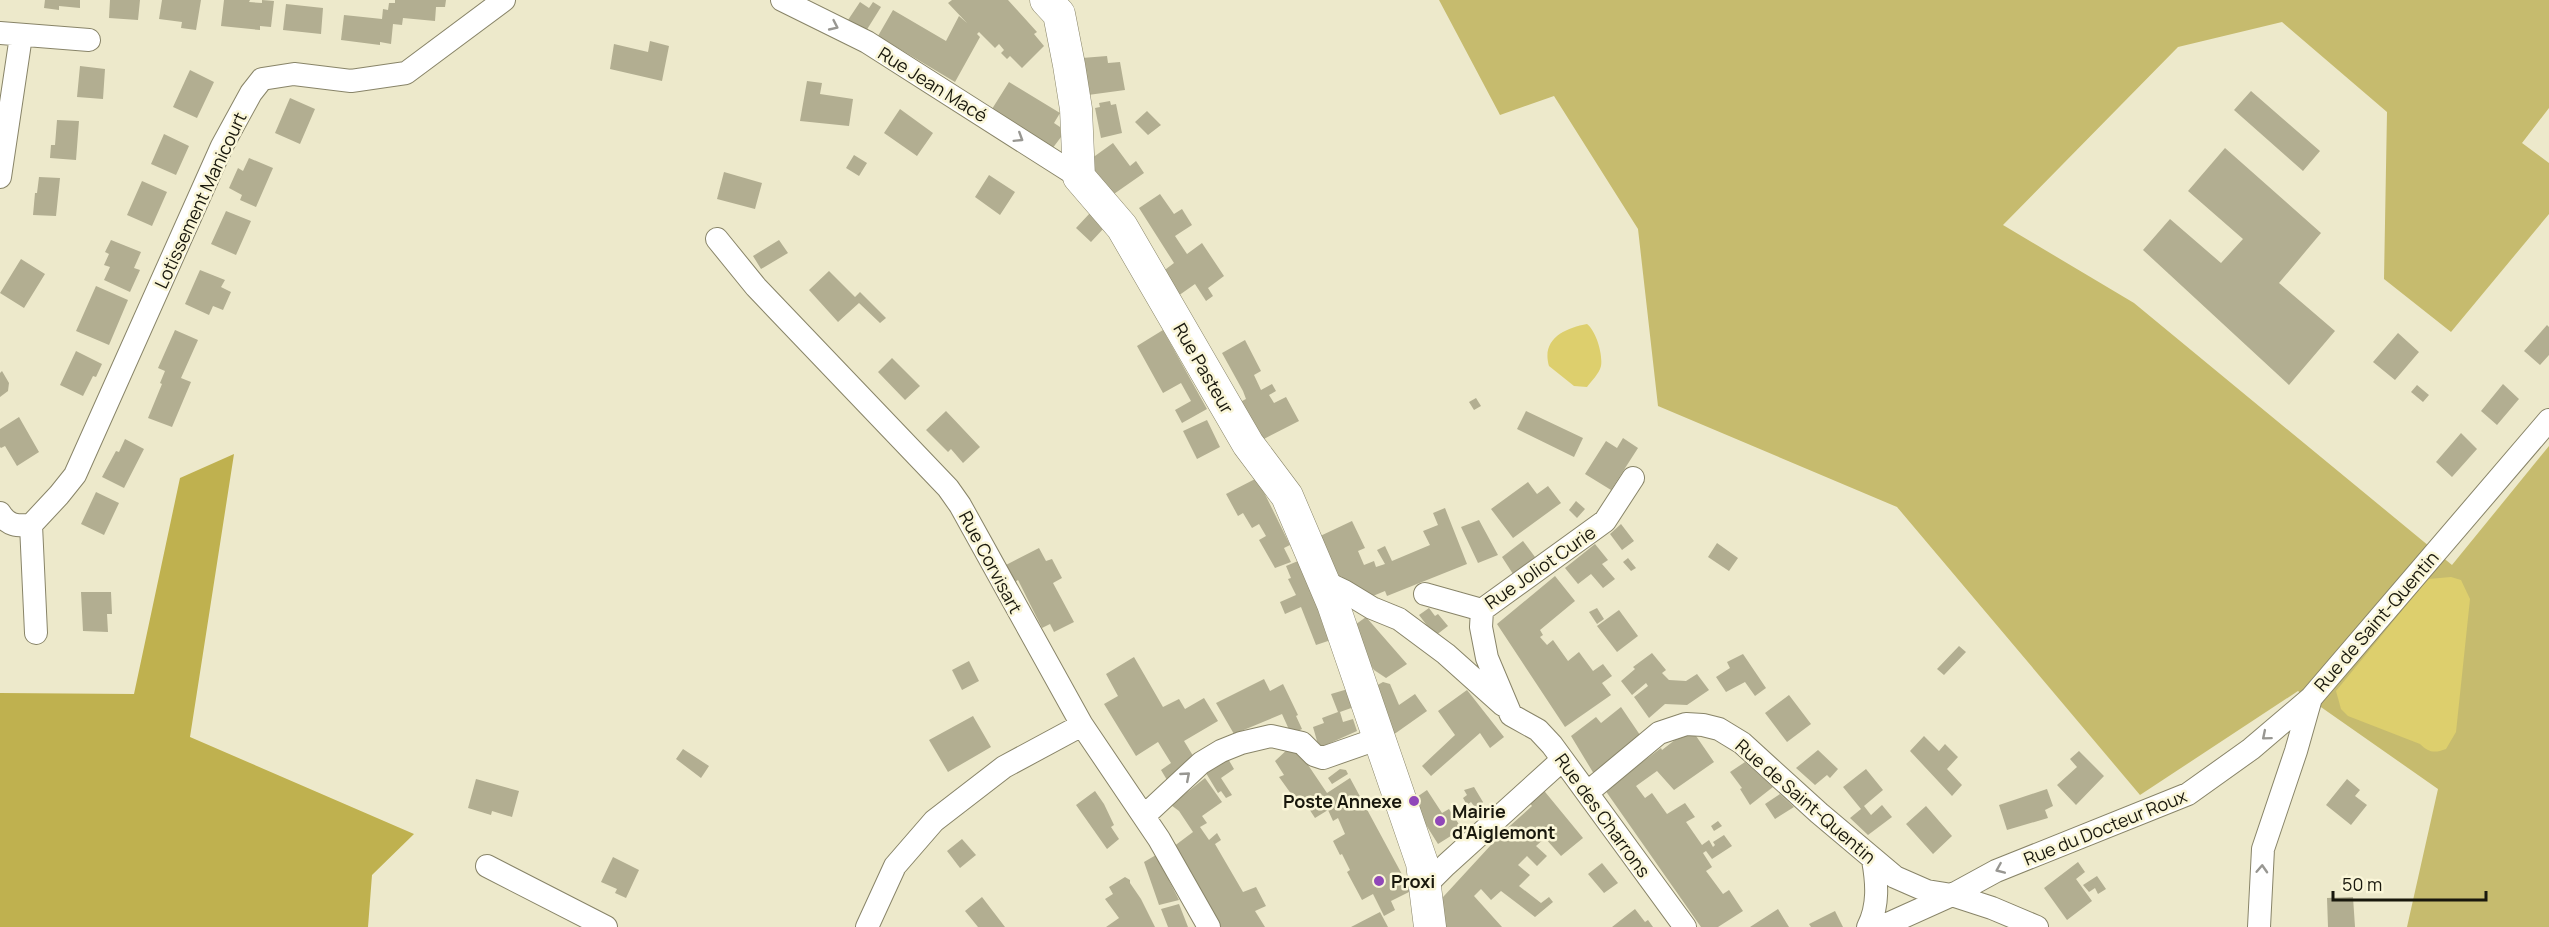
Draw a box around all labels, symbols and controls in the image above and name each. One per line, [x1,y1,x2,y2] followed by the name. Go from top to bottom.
[828,19,839,31] one-way arrow
[874,41,992,127] street label: Rue Jean Macé
[149,108,251,292] street label: Lotissement Manicourt
[1012,131,1023,142] one-way arrow
[1168,318,1240,418] street label: Rue Pasteur
[954,507,1028,617] street label: Rue Corvisart
[1480,520,1600,614] street label: Rue Joliot Curie
[2308,546,2444,696] street label: Rue de Saint-Quentin
[2262,729,2273,740] one-way arrow
[1731,733,1881,869] street label: Rue de Saint-Quentin
[1550,748,1656,882] street label: Rue des Charrons
[1179,772,1190,783] one-way arrow
[2020,783,2191,871] street label: Rue du Docteur Roux
[1283,789,1402,813] place label: Poste Annexe
[1407,794,1421,808] marker: Poste Annexe
[1452,799,1556,844] place label: Mairie d'Aiglemont
[1433,814,1447,828] marker: Mairie d'Aiglemont
[1996,862,2007,874] one-way arrow
[2255,864,2268,873] one-way arrow
[2333,864,2486,902] scale bar
[1391,869,1435,893] place label: Proxi
[2342,872,2382,896] text: 50 m
[1372,874,1386,888] marker: Proxi

